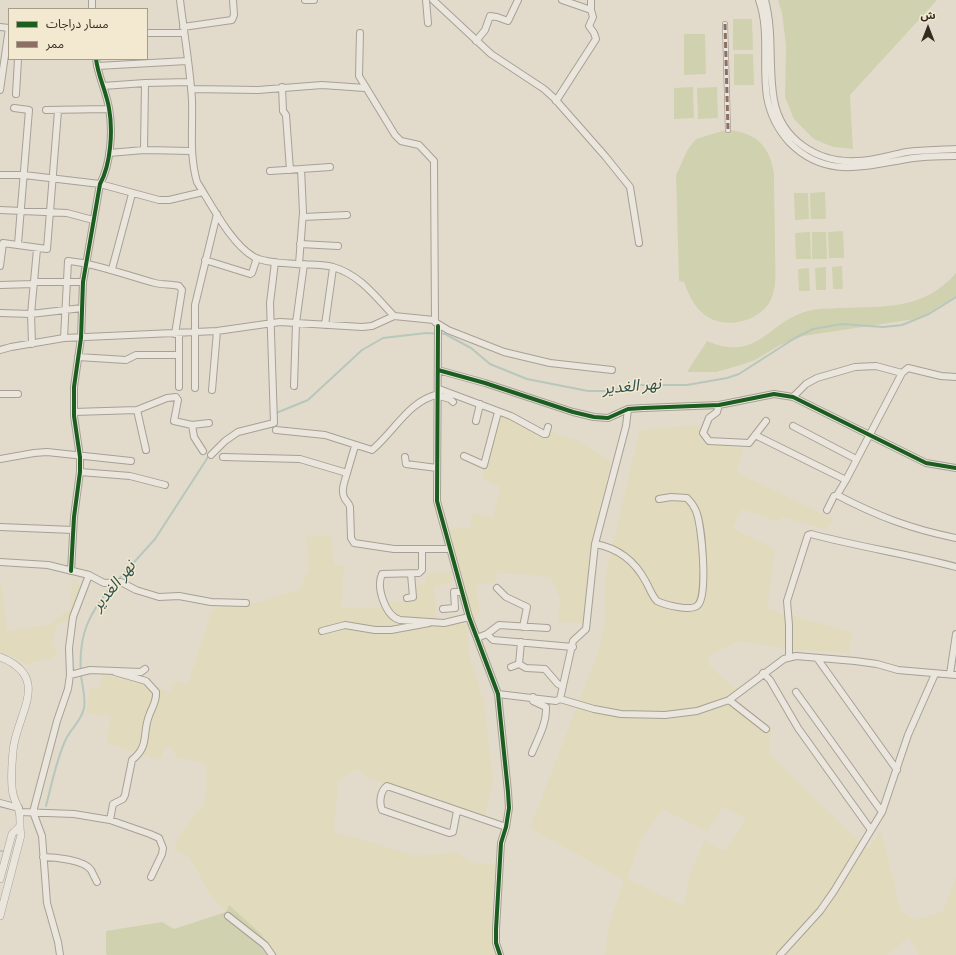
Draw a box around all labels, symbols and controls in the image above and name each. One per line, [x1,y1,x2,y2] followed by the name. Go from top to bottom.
[920,7,936,24] text: ش
[8,8,148,60] legend
[908,8,948,48] north arrow
[46,15,109,34] text: مسار دراجات
[46,35,64,54] text: ممر
[602,376,662,400] water label: نهر الغدير
[89,558,141,616] water label: نهر الغدير

